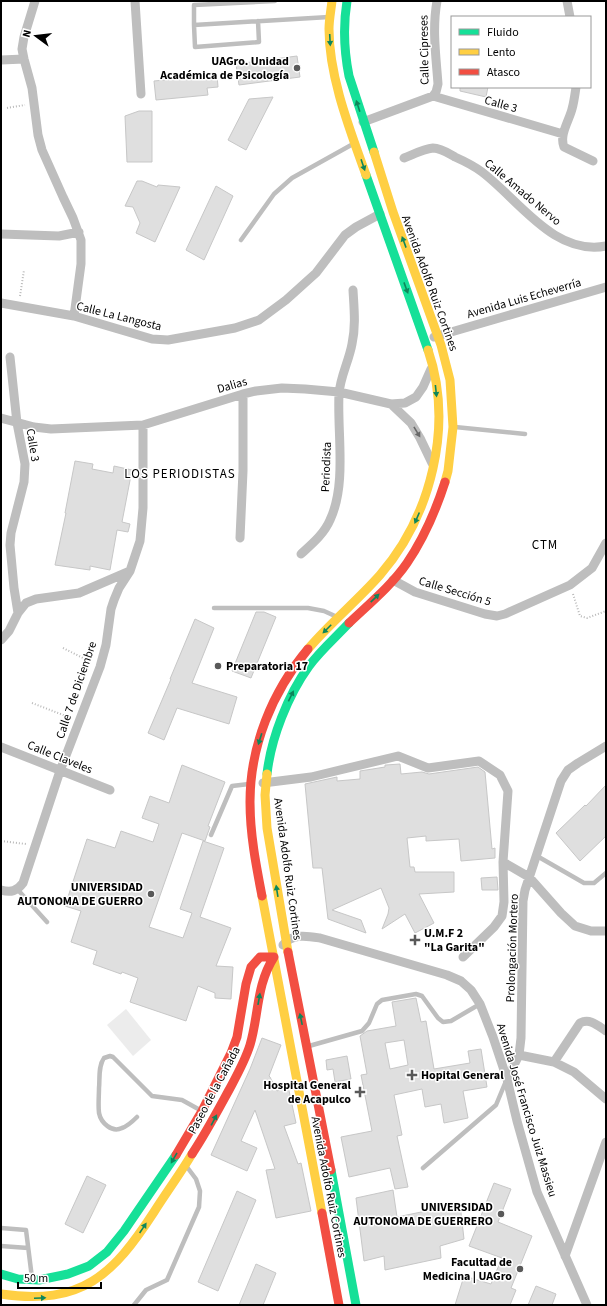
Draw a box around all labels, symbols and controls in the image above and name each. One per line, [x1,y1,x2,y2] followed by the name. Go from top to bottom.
[415,15,434,85] street label: Calle Cipreses
[16,16,56,56] north arrow
[451,16,591,88] legend
[487,24,519,41] text: Fluido
[19,28,35,39] text: N
[327,34,333,47] one-way arrow
[487,44,516,61] text: Lento
[159,53,289,84] place label: UAGro. Unidad Académica de Psicología
[292,63,302,73] marker: UAGro. Unidad Académica de Psicología
[487,64,520,81] text: Atasco
[482,92,519,117] street label: Calle 3
[355,99,361,111] one-way arrow
[481,155,565,230] street label: Calle Amado Nervo
[360,160,366,172] one-way arrow
[397,213,462,353] street label: Avenida Adolfo Ruiz Cortines
[400,236,406,248] one-way arrow
[465,274,583,323] street label: Avenida Luis Echeverría
[404,282,410,294] one-way arrow
[75,298,163,335] street label: Calle La Langosta
[215,373,249,398] street label: Dalias
[433,385,440,397] one-way arrow
[22,427,44,463] street label: Calle 3
[413,427,421,437] one-way arrow
[317,442,336,492] street label: Periodista
[124,465,236,483] district label: LOS PERIODISTAS
[413,513,419,525] one-way arrow
[532,536,558,554] district label: CTM
[417,572,493,611] street label: Calle Sección 5
[370,593,380,603] one-way arrow
[322,624,331,634] one-way arrow
[52,639,101,741] street label: Calle 7 de Diciembre
[226,658,308,675] place label: Preparatoria 17
[213,661,223,671] marker: Preparatoria 17
[288,691,294,702] one-way arrow
[257,733,263,745] one-way arrow
[25,737,95,778] street label: Calle Claveles
[269,797,306,941] street label: Avenida Adolfo Ruiz Cortines
[16,879,143,910] place label: UNIVERSIDAD AUTONOMA DE GUERRO
[274,885,280,898] one-way arrow
[146,889,156,899] marker: UNIVERSIDAD AUTONOMA DE GUERRO
[502,893,523,1003] street label: Prolongación Mortero
[424,925,485,956] place label: U.M.F 2 "La Garita"
[409,934,421,946] marker: U.M.F 2 "La Garita"
[256,993,262,1005] one-way arrow
[298,1013,304,1025] one-way arrow
[492,1021,561,1199] street label: Avenida José Francisco Juiz Massieu
[184,1043,245,1137] street label: Paseo de la Cañada
[421,1067,504,1084] place label: Hopital General
[406,1069,418,1081] marker: Hopital General
[263,1077,352,1108] place label: Hospital General de Acapulco
[354,1086,366,1098] marker: Hospital General de Acapulco
[211,1114,217,1125] one-way arrow
[306,1115,351,1259] street label: Avenida Adolfo Ruiz Cortines
[170,1153,178,1163] one-way arrow
[352,1199,493,1230] place label: UNIVERSIDAD AUTONOMA DE GUERRERO
[496,1209,506,1219] marker: UNIVERSIDAD AUTONOMA DE GUERRERO
[139,1223,147,1233] one-way arrow
[423,1254,512,1285] place label: Facultad de Medicina | UAGro
[18,1264,101,1290] scale bar
[515,1264,525,1274] marker: Facultad de Medicina | UAGro
[24,1270,48,1287] text: 50 m
[34,1294,46,1301] one-way arrow

